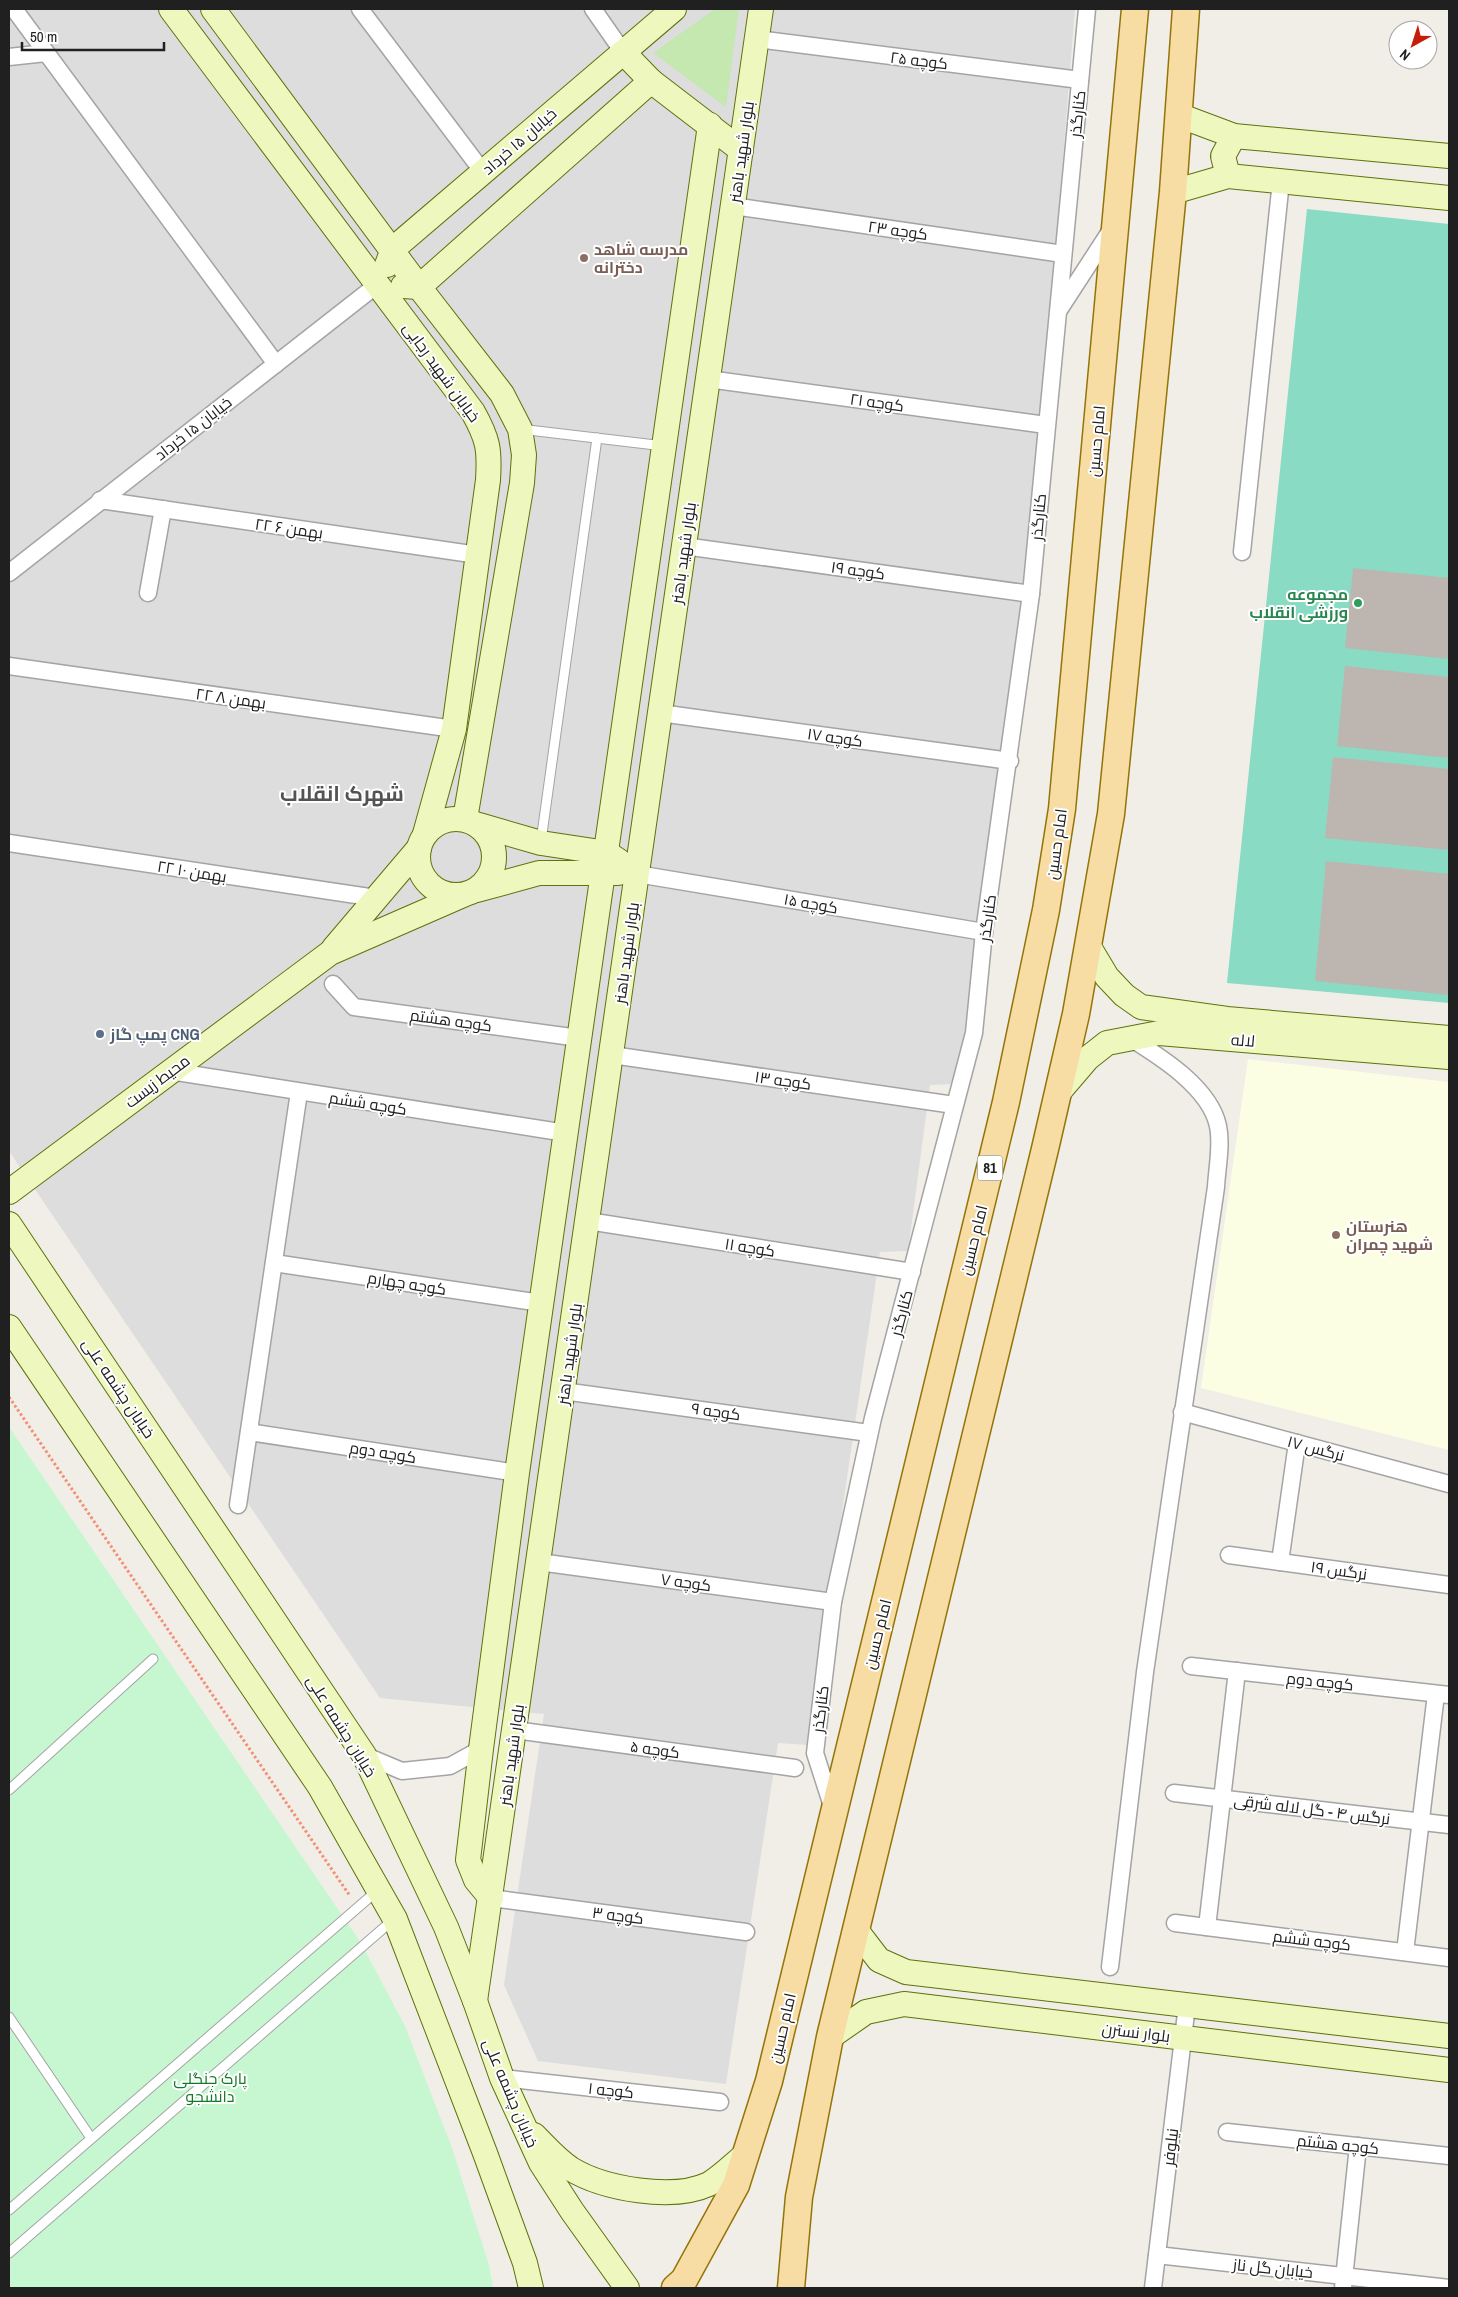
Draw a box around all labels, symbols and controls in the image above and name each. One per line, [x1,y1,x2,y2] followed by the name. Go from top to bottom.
[22,20,165,52] scale bar
[1388,20,1438,70] north arrow
[30,26,57,47] text: 50 m
[1396,45,1414,65] text: N
[889,46,949,75] street label: کوچه ۲۵
[1063,89,1090,140] street label: کنارگذر
[723,100,759,205] street label: بلوار شهید باهنر
[477,102,561,180] street label: خیابان ۱۵ خرداد
[866,215,929,246] street label: کوچه ۲۳
[594,238,688,278] place label: مدرسه شاهد دخترانه
[578,252,590,264] marker: مدرسه شاهد دخترانه
[398,318,486,426] street label: خیابان شهید رجایی
[848,387,905,418] street label: کوچه ۲۱
[150,391,236,465] street label: خیابان ۱۵ خرداد
[1082,404,1111,478] street label: امام حسین
[1025,493,1051,542] street label: کنارگذر
[665,501,701,606] street label: بلوار شهید باهنر
[253,512,325,544] street label: ۲۲ بهمن ۶
[829,555,886,586] street label: کوچه ۱۹
[1250,583,1348,623] place label: مجموعه ورزشی انقلاب
[1352,597,1364,609] marker: مجموعه ورزشی انقلاب
[194,682,268,714] street label: ۲۲ بهمن ۸
[806,722,864,753] street label: کوچه ۱۷
[280,779,404,808] district label: شهرک انقلاب
[1040,807,1073,881] street label: امام حسین
[156,855,228,887] street label: ۲۲ بهمن ۱۰
[782,887,840,920] street label: کوچه ۱۵
[973,893,1001,944] street label: کنارگذر
[608,901,644,1006] street label: بلوار شهید باهنر
[408,1003,494,1038] street label: کوچه هشتم
[109,1023,200,1046] place label: پمپ گاز CNG
[94,1028,106,1040] marker: پمپ گاز CNG
[1230,1028,1256,1052] street label: لاله
[120,1049,194,1113] street label: محیط زیست
[753,1065,813,1096] street label: کوچه ۱۳
[327,1086,409,1121] street label: کوچه ششم
[978,1156,1002,1180] road number: 81
[954,1203,993,1278] street label: امام حسین
[1346,1215,1433,1256] place label: هنرستان شهید چمران
[1330,1229,1342,1241] marker: هنرستان شهید چمران
[723,1232,777,1263] street label: کوچه ۱۱
[366,1266,448,1301] street label: کوچه چهارم
[884,1287,918,1340] street label: کنارگذر
[551,1302,587,1407] street label: بلوار شهید باهنر
[76,1334,161,1443] street label: خیابان چشمه علی
[690,1397,742,1426] street label: کوچه ۹
[1285,1430,1347,1466] street label: نرگس ۱۷
[348,1436,418,1469] street label: کوچه دوم
[1309,1555,1369,1585] street label: نرگس ۱۹
[659,1568,713,1597] street label: کوچه ۷
[858,1597,897,1672] street label: امام حسین
[1285,1667,1355,1696] street label: کوچه دوم
[301,1671,382,1782] street label: خیابان چشمه علی
[806,1684,834,1735] street label: کنارگذر
[493,1703,529,1808] street label: بلوار شهید باهنر
[629,1735,681,1764] street label: کوچه ۵
[1233,1788,1391,1830] street label: نرگس ۴ - گل لاله شرقی
[591,1901,645,1930] street label: کوچه ۳
[1272,1924,1352,1957] street label: کوچه ششم
[763,1991,802,2066] street label: امام حسین
[1101,2017,1171,2047] street label: بلوار نسترن
[477,2035,544,2151] street label: خیابان چشمه علی
[173,2067,247,2107] park label: پارک جنگلی دانشجو
[587,2077,635,2104] street label: کوچه ۱
[1157,2127,1183,2168] street label: نیلوفر
[1296,2129,1380,2160] street label: کوچه هشتم
[1231,2253,1314,2283] street label: خیابان گل ناز

